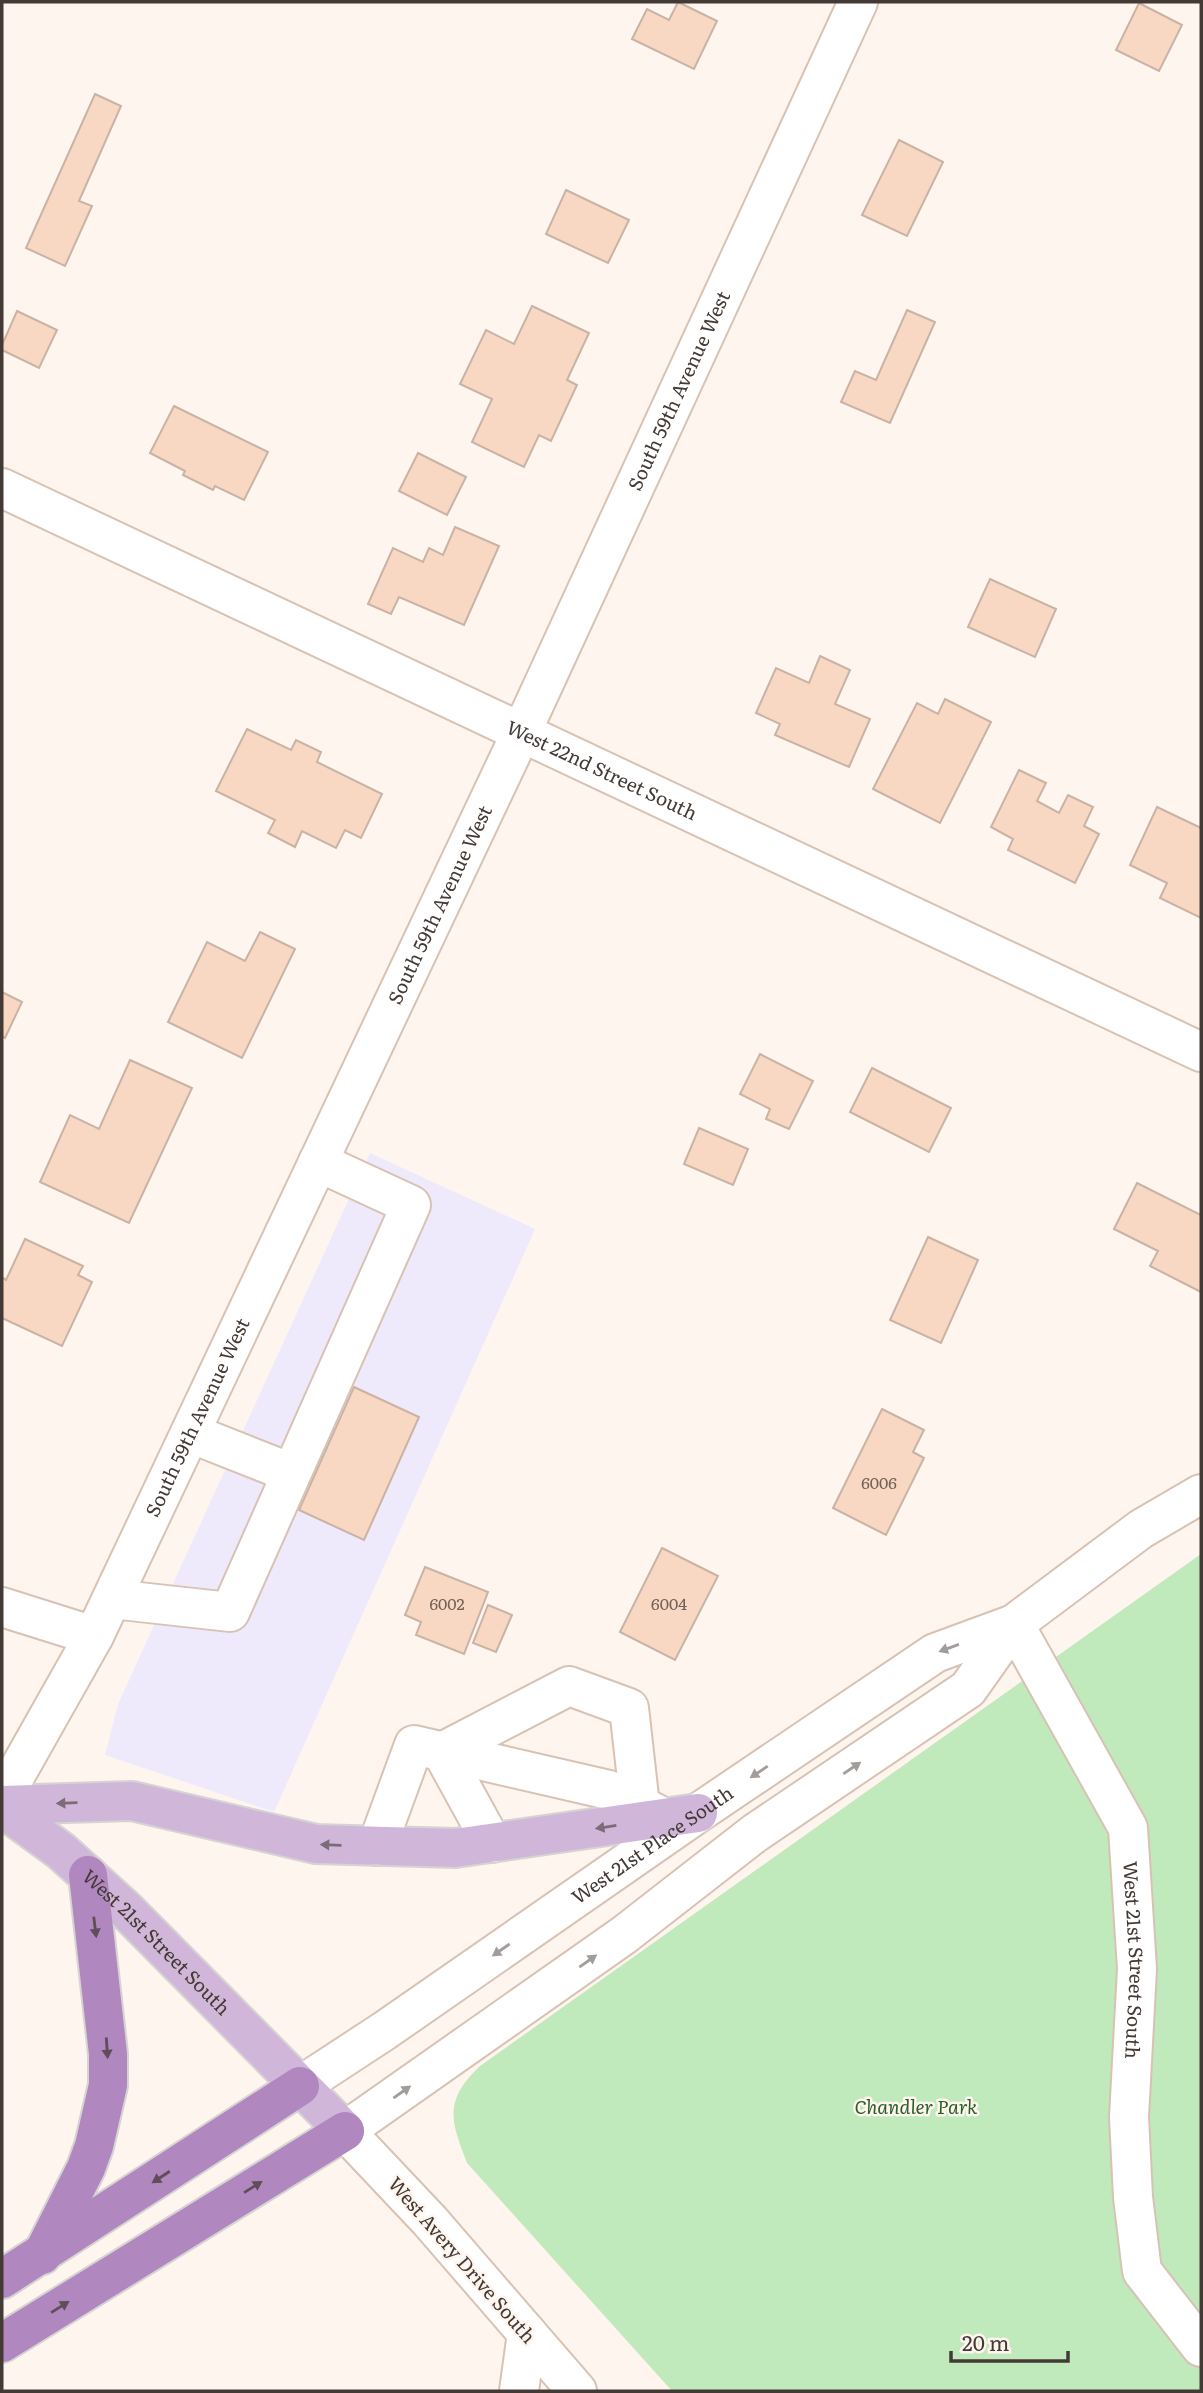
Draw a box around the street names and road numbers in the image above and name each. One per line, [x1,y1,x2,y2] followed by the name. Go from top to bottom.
[620,286,736,495] street label: South 59th Avenue West
[502,712,703,826] street label: West 22nd Street South
[380,800,498,1008] street label: South 59th Avenue West
[137,1313,256,1521] street label: South 59th Avenue West
[565,1778,738,1910] street label: West 21st Place South
[1117,1860,1152,2060] street label: West 21st Street South
[77,1862,238,2021] street label: West 21st Street South
[382,2170,543,2349] street label: West Avery Drive South

